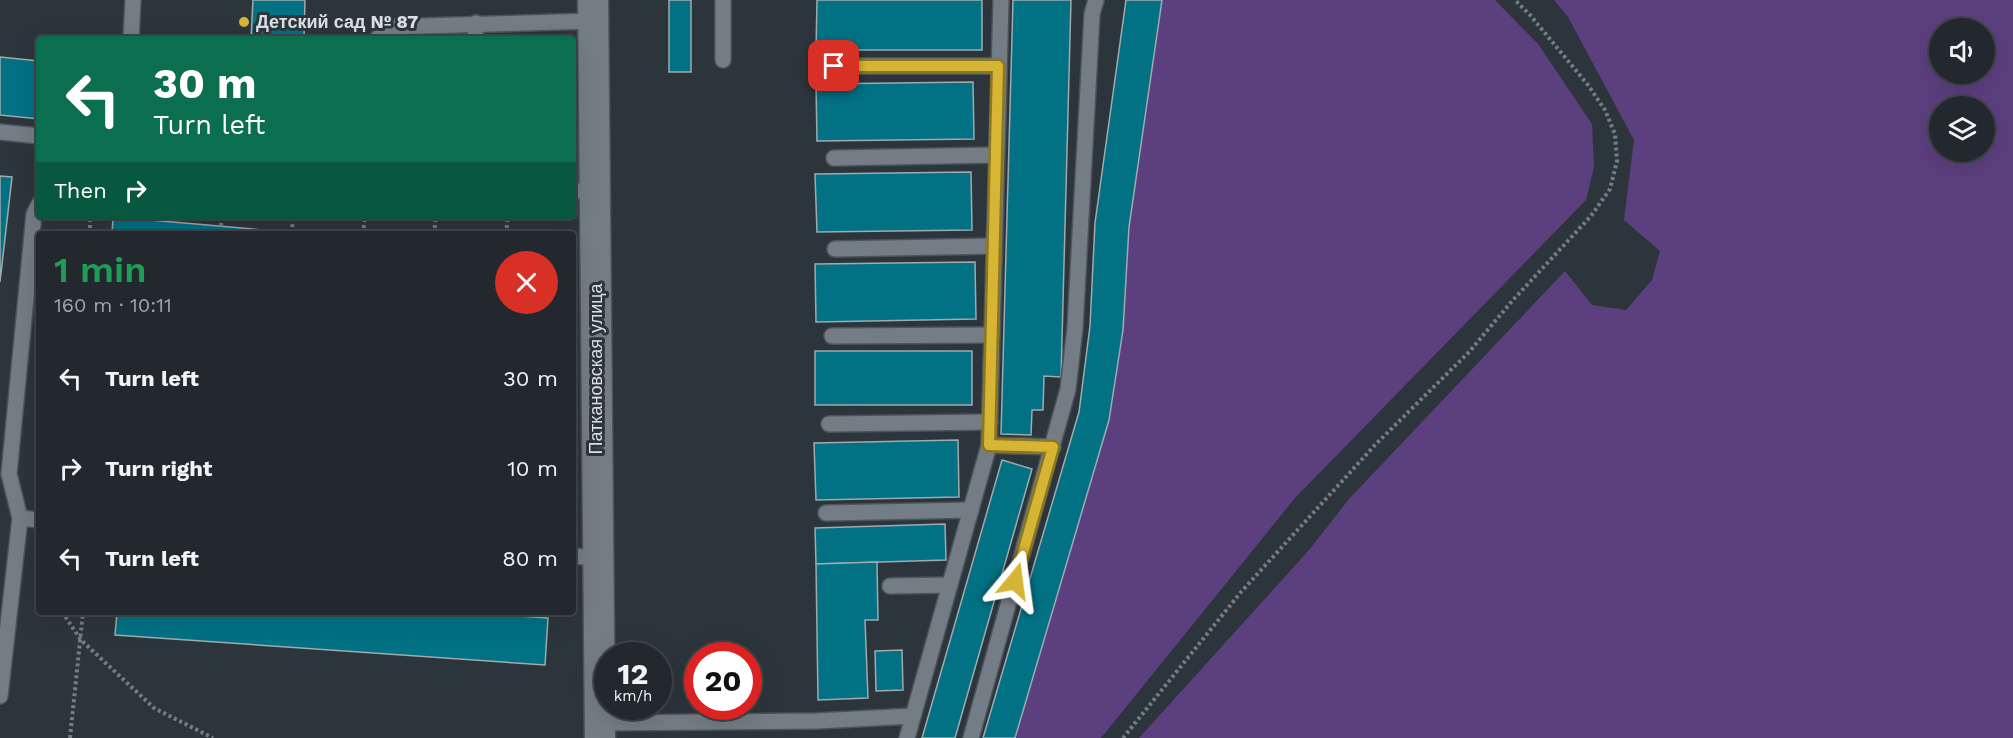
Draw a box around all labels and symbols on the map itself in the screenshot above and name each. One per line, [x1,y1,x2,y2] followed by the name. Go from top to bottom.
[256,11,418,32] place label: Детский сад № 87
[237,15,251,29] marker: Детский сад № 87
[808,40,859,91] pin
[585,282,606,455] street label: Паткановская улица
[983,549,1047,613] position arrow
[684,642,762,720] speed limit sign: 20

